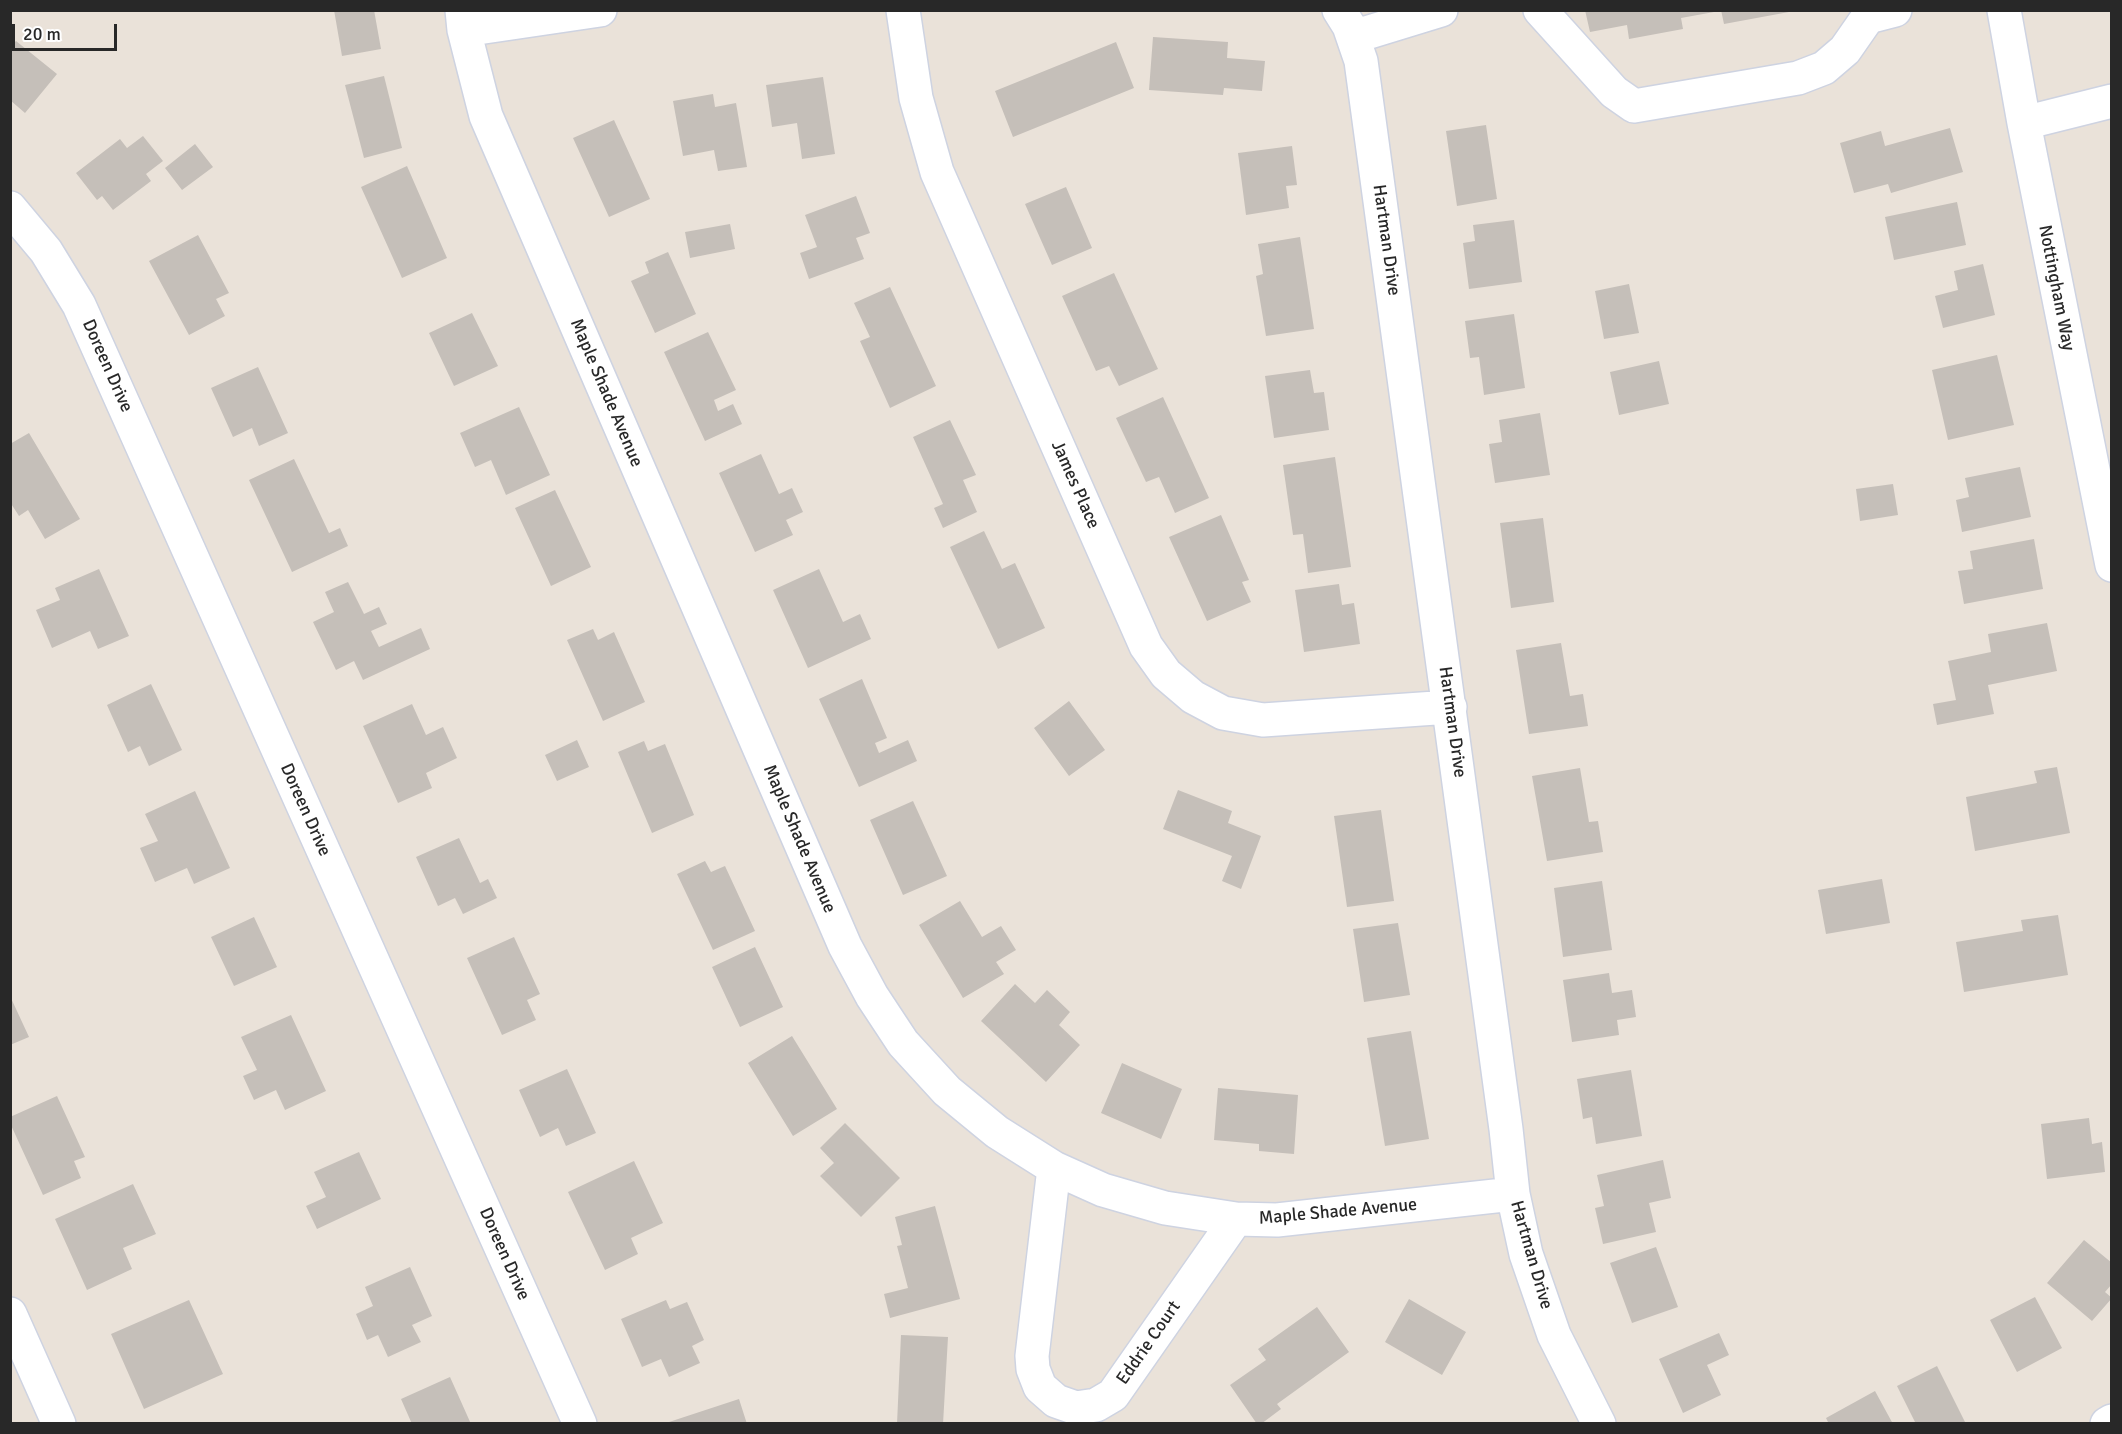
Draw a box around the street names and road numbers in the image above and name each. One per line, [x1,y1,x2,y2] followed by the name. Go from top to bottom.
[1368,183,1404,297] street label: Hartman Drive
[2033,223,2079,353] street label: Nottingham Way
[77,316,137,416] street label: Doreen Drive
[565,316,647,470] street label: Maple Shade Avenue
[1046,438,1104,532] street label: James Place
[1434,665,1470,779] street label: Hartman Drive
[275,760,335,860] street label: Doreen Drive
[758,762,840,916] street label: Maple Shade Avenue
[1258,1194,1418,1230] street label: Maple Shade Avenue
[1505,1198,1557,1312] street label: Hartman Drive
[474,1204,534,1304] street label: Doreen Drive
[1112,1297,1186,1389] street label: Eddrie Court

